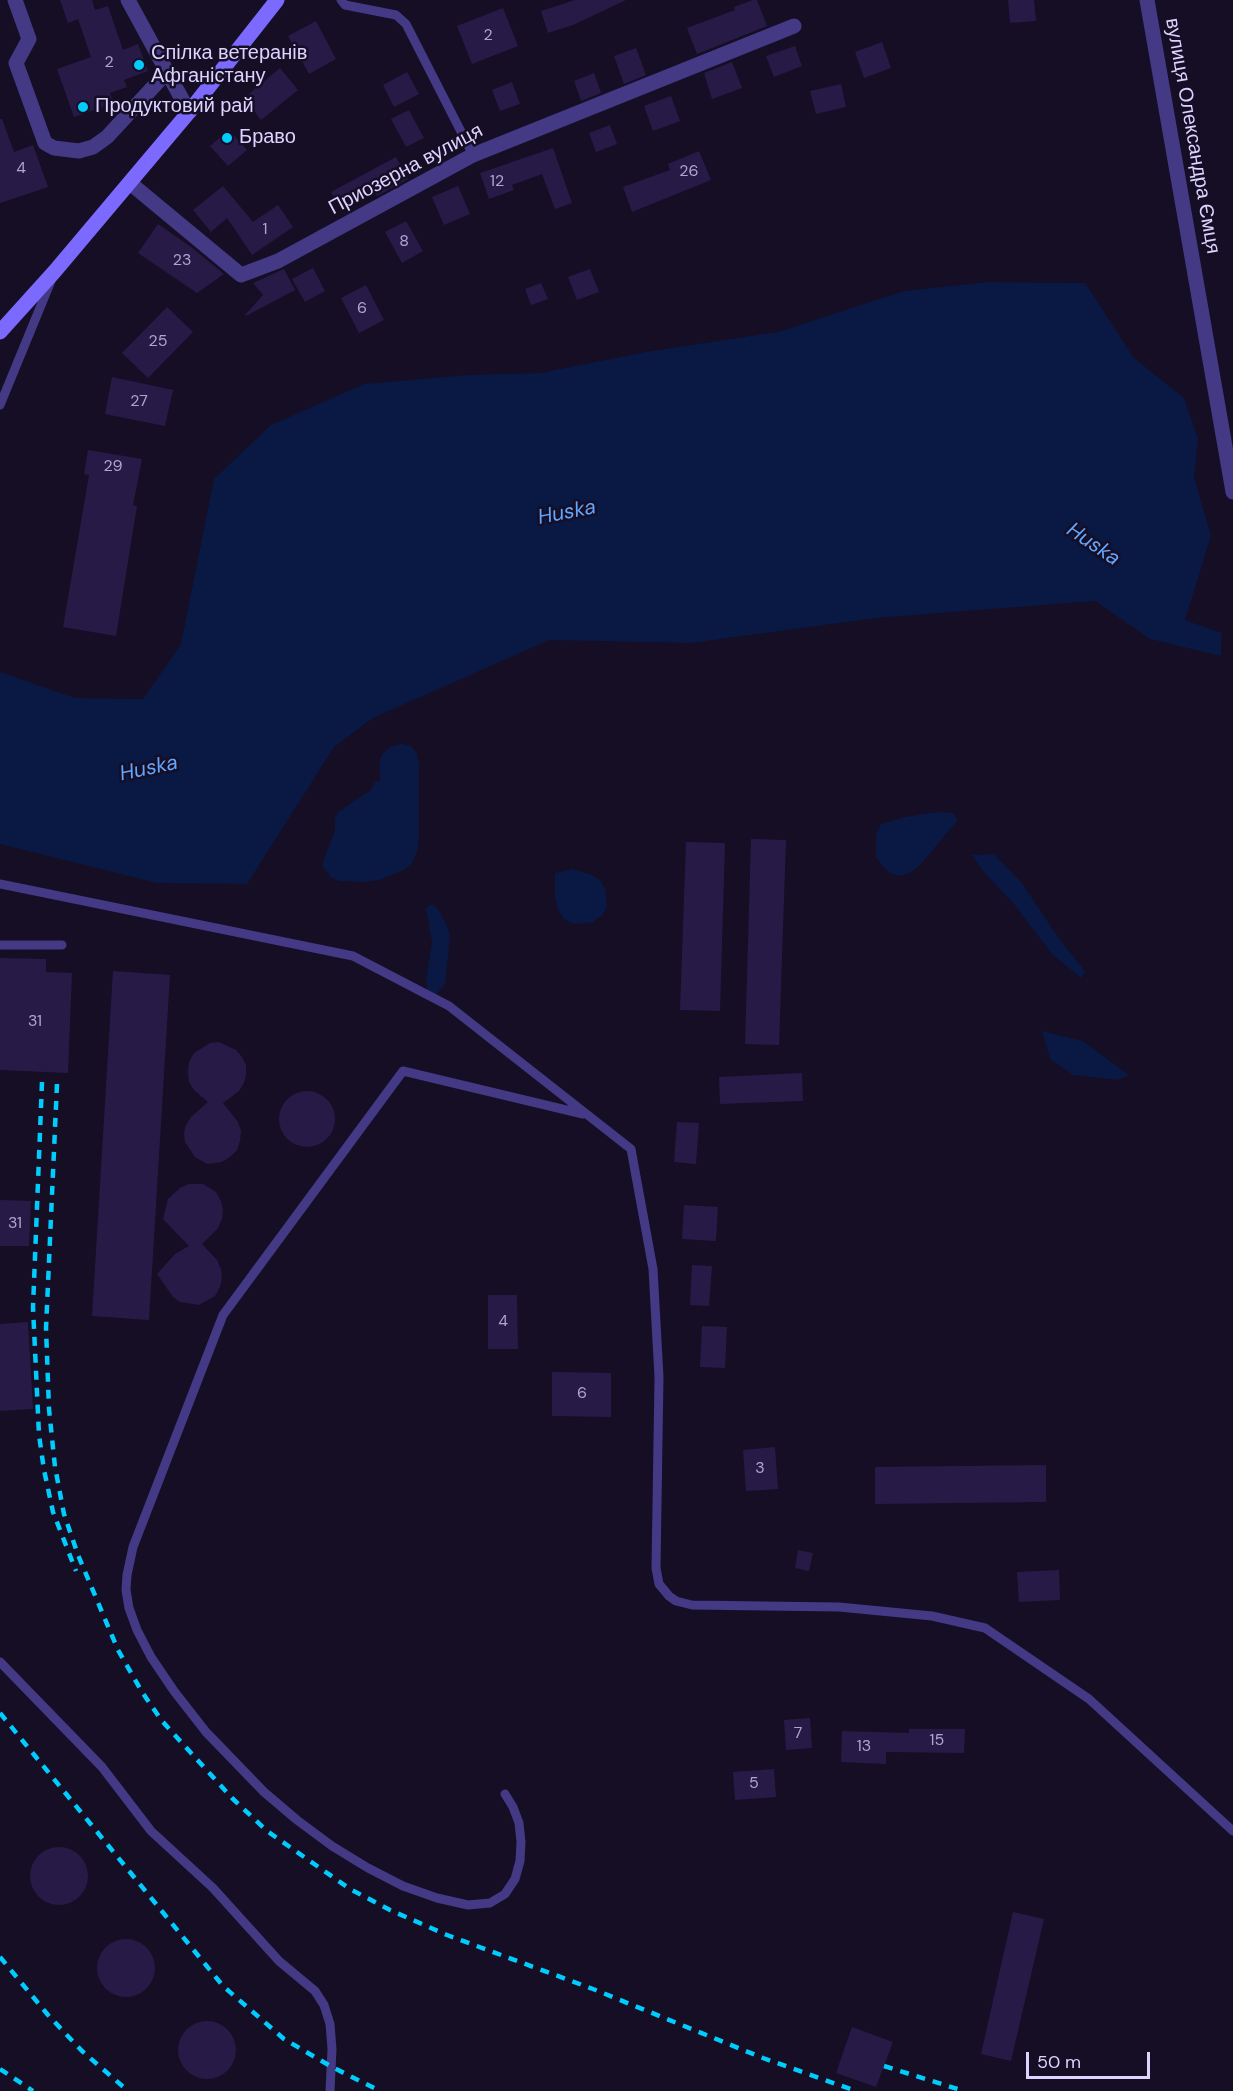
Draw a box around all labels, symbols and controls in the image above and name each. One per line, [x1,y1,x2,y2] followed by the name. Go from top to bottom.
[1159,16,1225,256] street label: вулиця Олександра Ємця
[483,26,493,46] house number: 2
[151,42,307,89] place label: Спілка ветеранів Афганістану
[104,53,114,73] house number: 2
[132,58,146,72] marker: Спілка ветеранів Афганістану
[95,95,254,119] place label: Продуктовий рай
[76,100,90,114] marker: Продуктовий рай
[325,119,487,221] street label: Приозерна вулиця
[239,126,296,150] place label: Браво
[220,131,234,145] marker: Браво
[16,159,26,179] house number: 4
[679,162,699,182] house number: 26
[490,172,504,192] house number: 12
[263,220,267,240] house number: 1
[399,232,409,252] house number: 8
[173,251,191,271] house number: 23
[357,299,367,319] house number: 6
[149,332,167,352] house number: 25
[130,392,148,412] house number: 27
[103,457,123,477] house number: 29
[536,495,598,531] water label: Huska
[1062,518,1124,572] water label: Huska
[118,751,180,787] water label: Huska
[28,1012,42,1032] house number: 31
[8,1214,22,1234] house number: 31
[498,1312,508,1332] house number: 4
[577,1384,587,1404] house number: 6
[755,1459,765,1479] house number: 3
[794,1724,802,1744] house number: 7
[930,1731,944,1751] house number: 15
[857,1737,871,1757] house number: 13
[749,1774,759,1794] house number: 5
[1029,2040,1154,2078] scale bar
[1037,2050,1081,2074] text: 50 m

